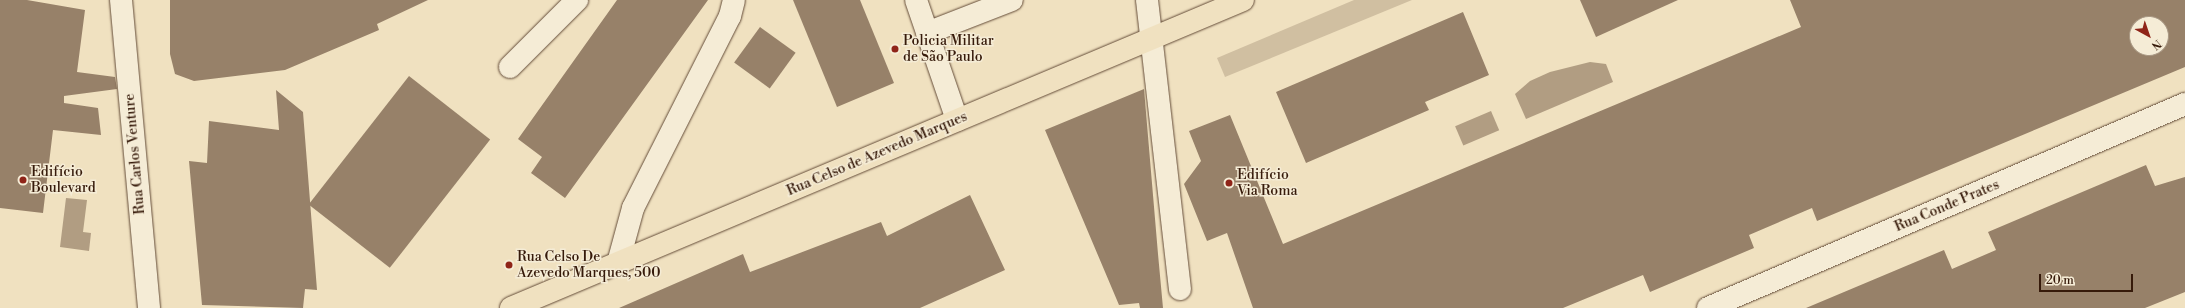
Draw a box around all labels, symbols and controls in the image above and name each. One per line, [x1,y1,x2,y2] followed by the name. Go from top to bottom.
[2129,16,2169,56] north arrow
[903,33,994,66] place label: Policia Militar de São Paulo
[2148,36,2164,53] text: N
[890,44,900,54] marker: Policia Militar de São Paulo
[121,93,149,215] street label: Rua Carlos Venture
[784,108,970,200] street label: Rua Celso de Azevedo Marques
[31,164,96,196] place label: Edifício Boulevard
[1237,167,1298,200] place label: Edifício Via Roma
[18,175,28,185] marker: Edifício Boulevard
[1892,176,2002,236] street label: Rua Conde Prates
[1224,178,1234,188] marker: Edifício Via Roma
[517,249,660,282] place label: Rua Celso De Azevedo Marques, 500
[504,260,514,270] marker: Rua Celso De Azevedo Marques, 500
[2041,266,2135,292] scale bar
[2046,273,2074,288] text: 20 m

